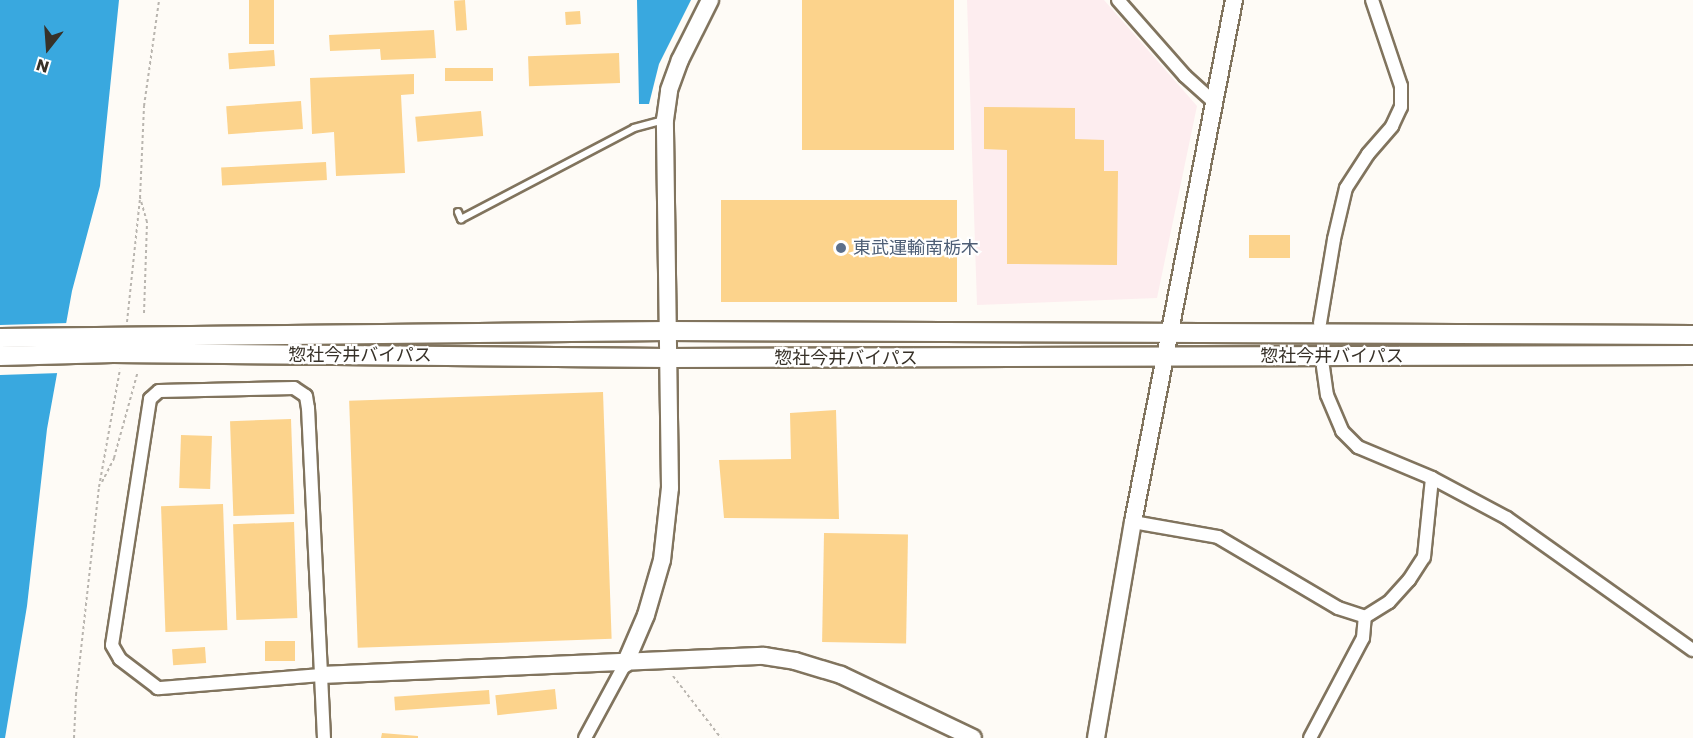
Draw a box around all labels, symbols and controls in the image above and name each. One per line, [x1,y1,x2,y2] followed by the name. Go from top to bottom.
[18,18,78,78] north arrow
[33,53,52,78] text: N
[853,237,979,259] place label: 東武運輸南栃木
[834,241,848,255] marker: 東武運輸南栃木
[288,344,432,366] street label: 惣社今井バイパス
[1260,345,1404,367] street label: 惣社今井バイパス
[774,347,918,369] street label: 惣社今井バイパス

